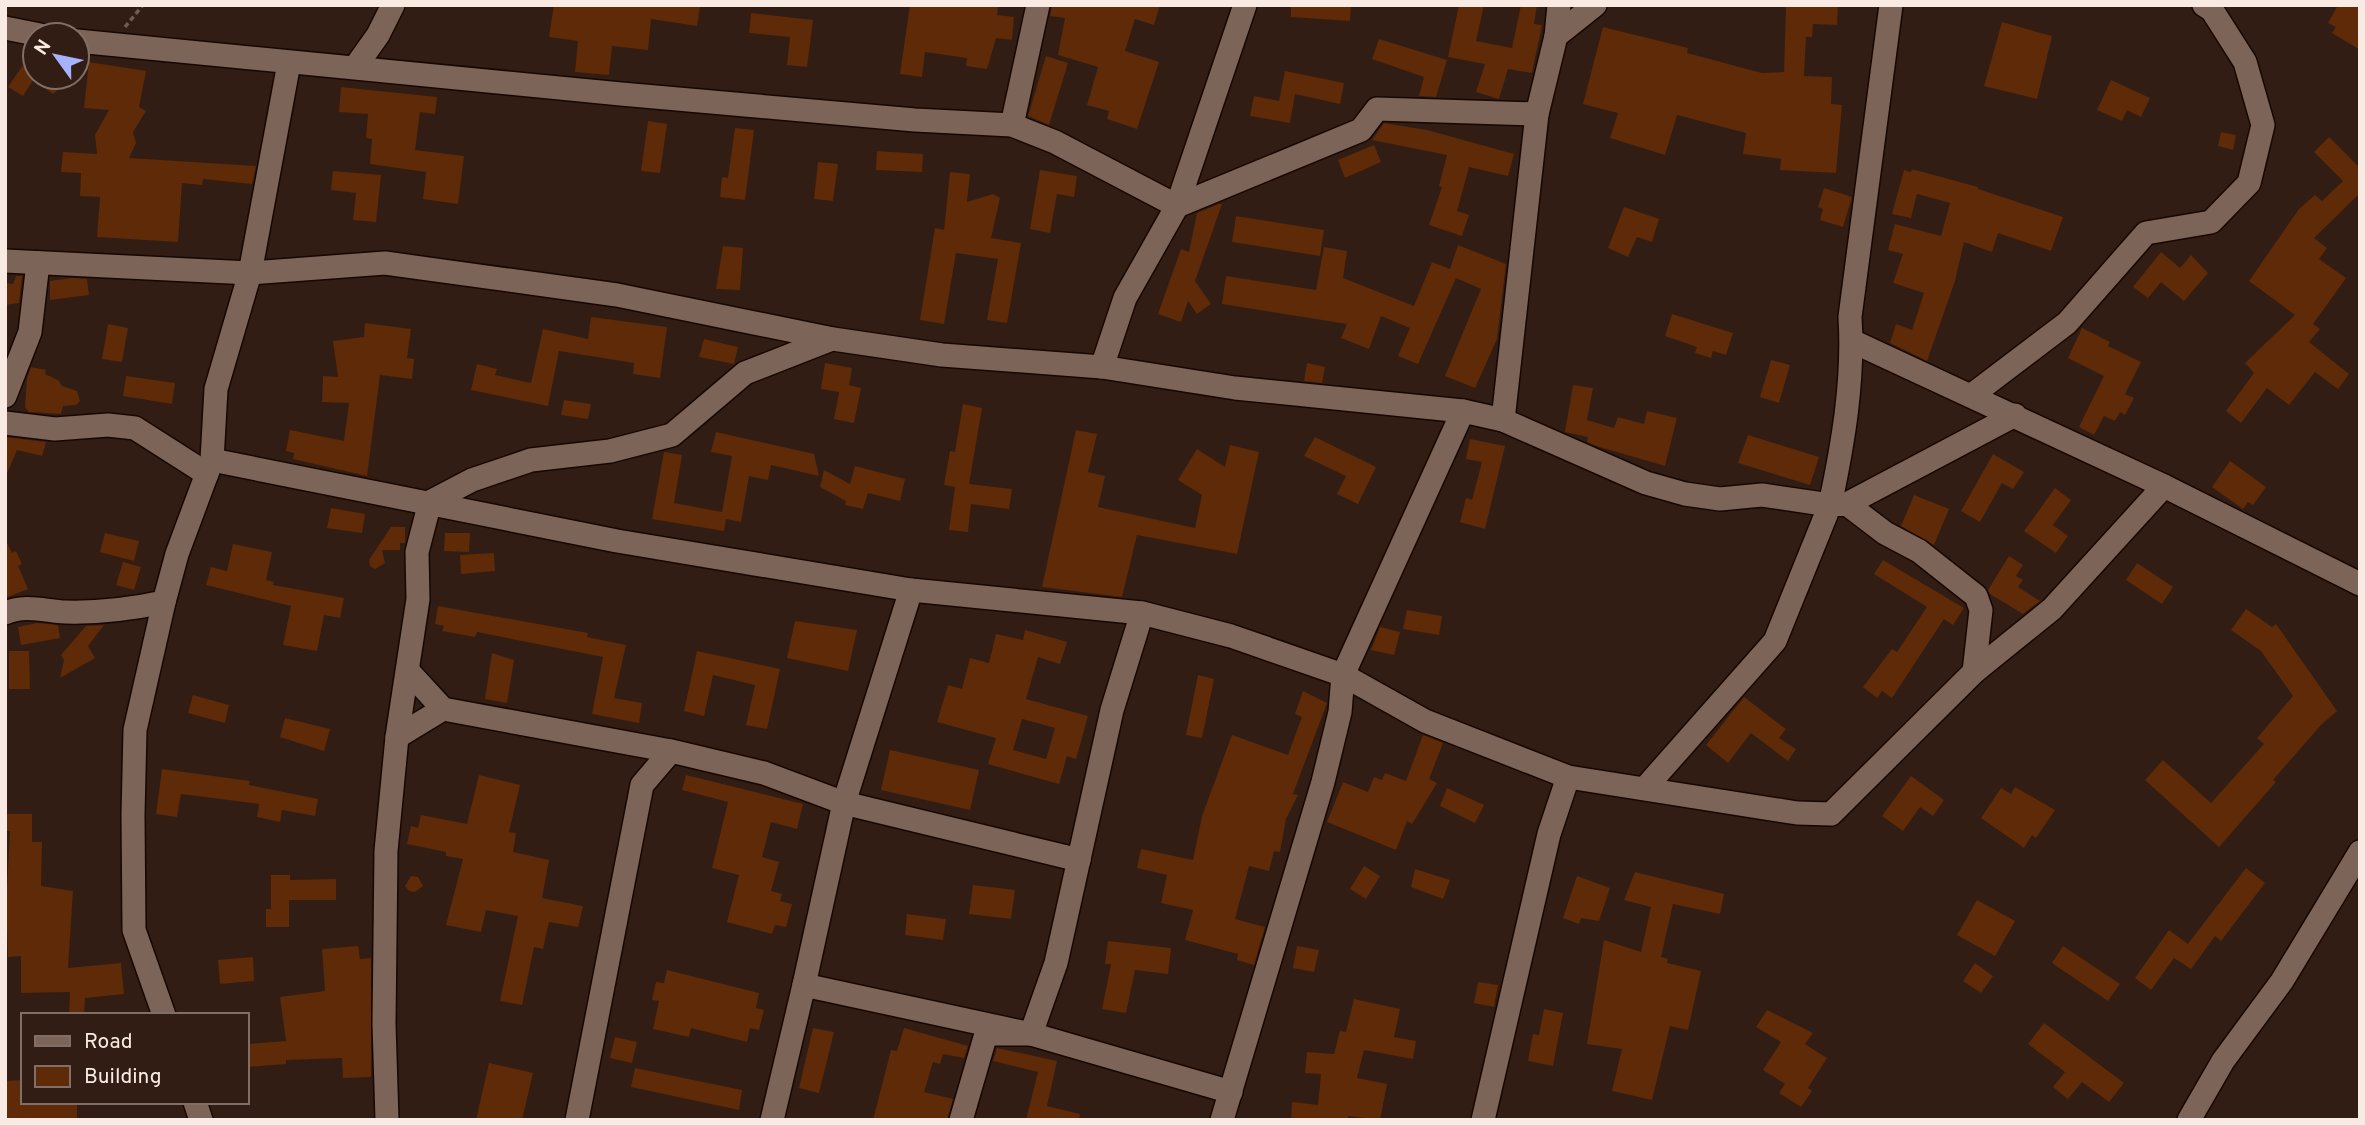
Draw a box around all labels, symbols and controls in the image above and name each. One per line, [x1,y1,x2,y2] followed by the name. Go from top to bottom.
[21,21,91,91] north arrow
[30,36,57,60] text: N
[21,1013,248,1104] legend
[84,1029,133,1056] text: Road
[84,1064,162,1091] text: Building

